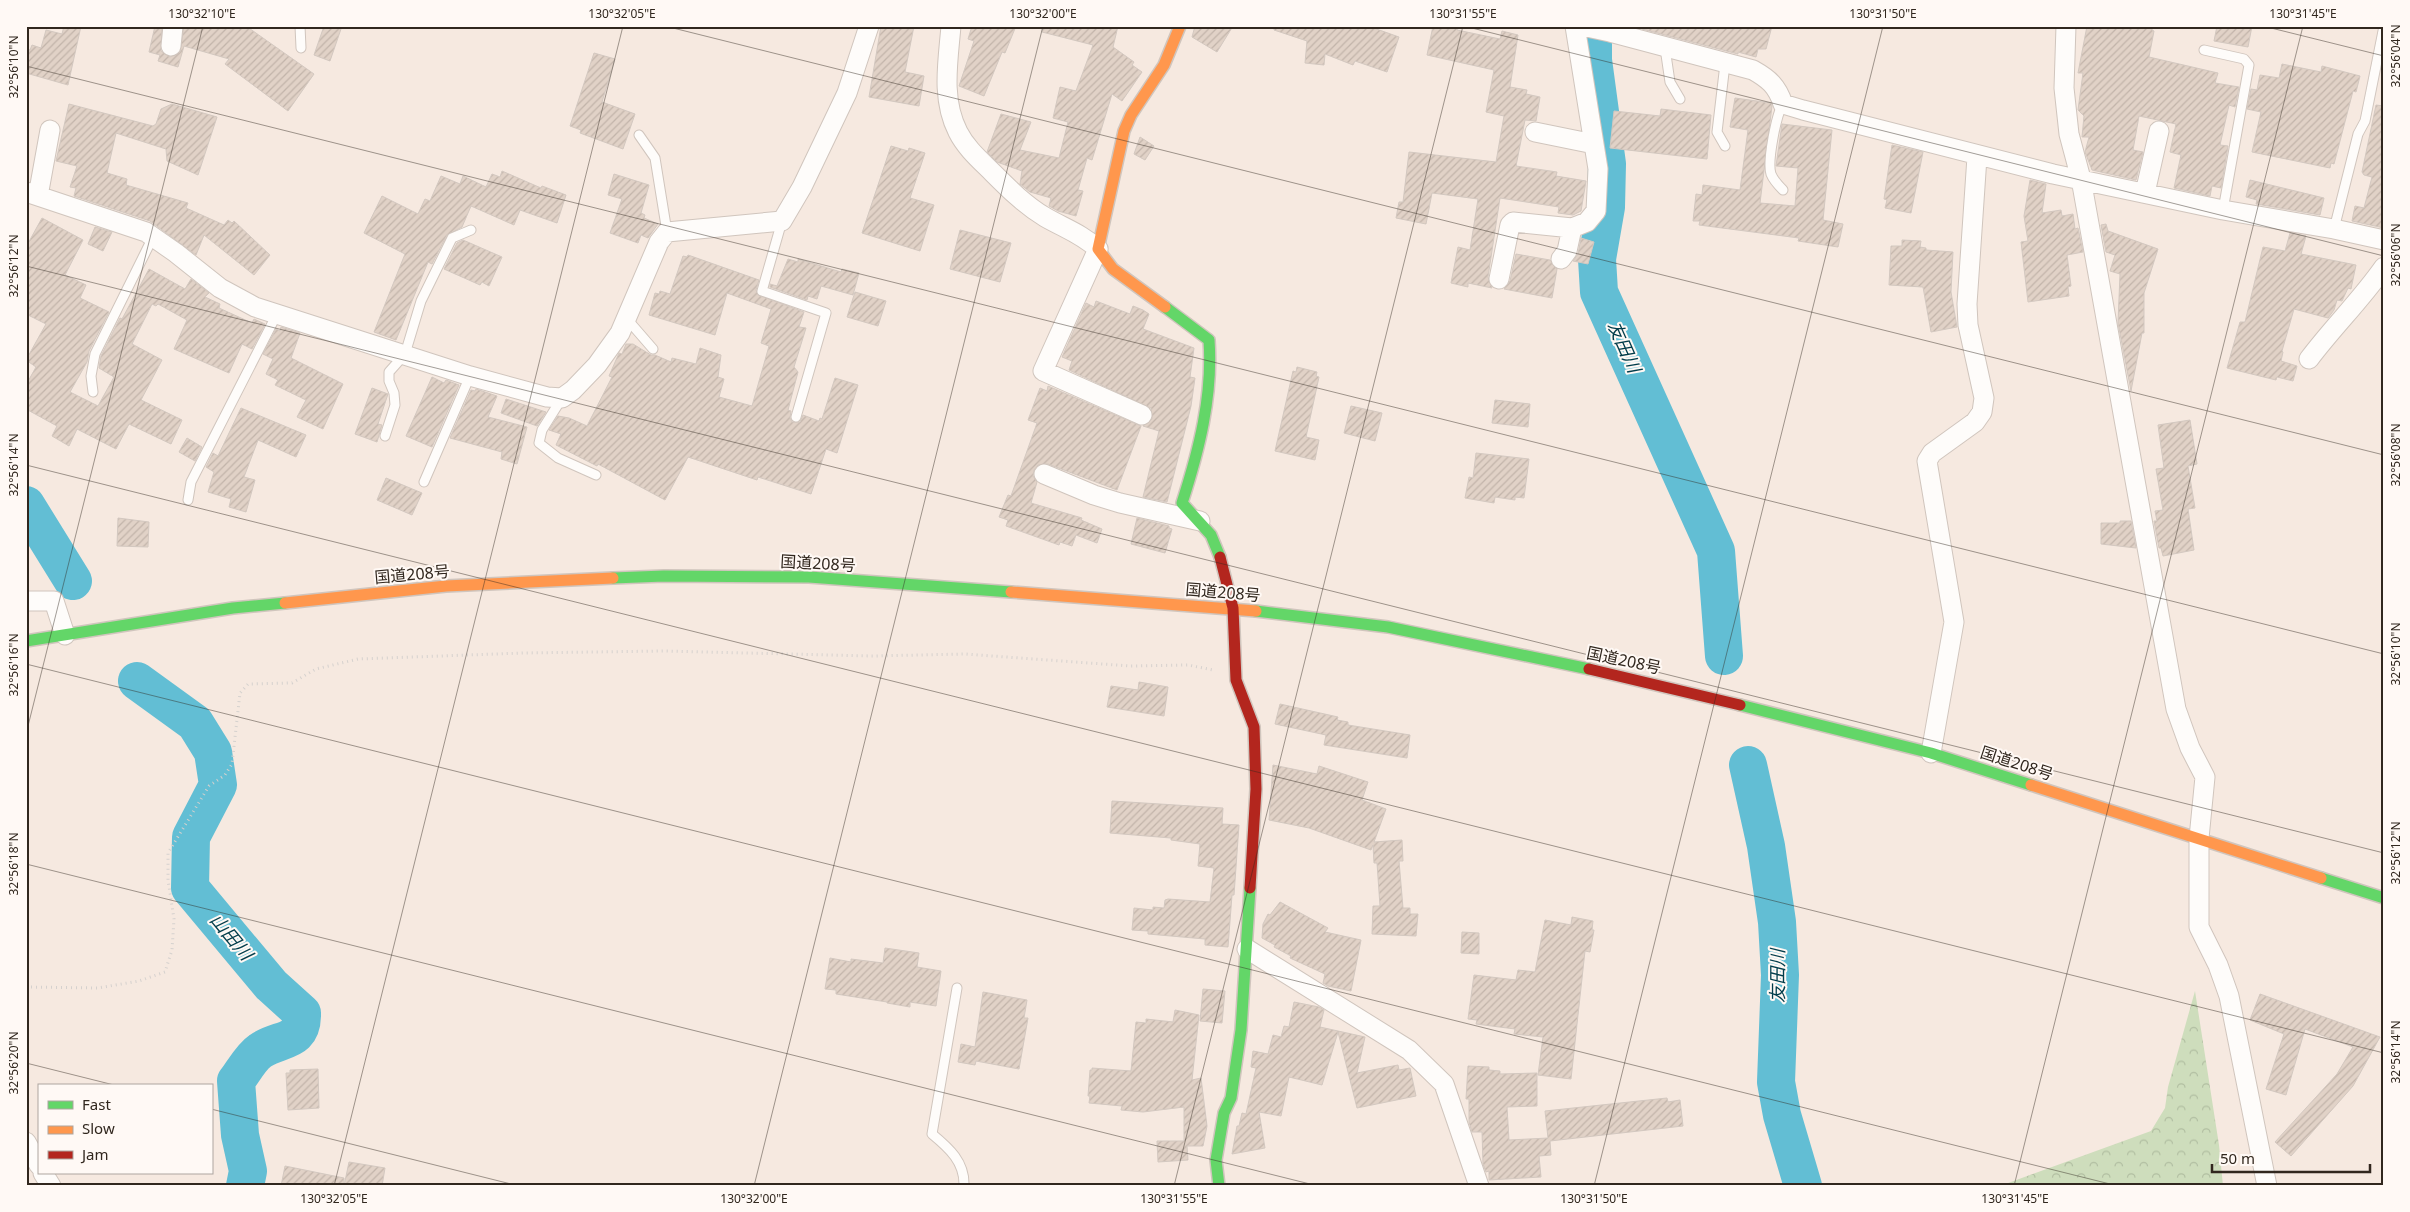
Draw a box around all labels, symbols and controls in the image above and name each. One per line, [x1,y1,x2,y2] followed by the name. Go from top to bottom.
[168,5,236,22] text: 130°32'10"E
[588,5,656,22] text: 130°32'05"E
[1009,5,1077,22] text: 130°32'00"E
[1429,5,1497,22] text: 130°31'55"E
[1849,5,1917,22] text: 130°31'50"E
[2269,5,2337,22] text: 130°31'45"E
[2387,24,2404,88] text: 32°56'04"N
[5,35,22,99] text: 32°56'10"N
[2387,223,2404,287] text: 32°56'06"N
[5,234,22,298] text: 32°56'12"N
[1603,317,1648,378] water label: 友田川
[2387,423,2404,487] text: 32°56'08"N
[5,433,22,497] text: 32°56'14"N
[780,550,856,576] street label: 国道208号
[373,560,451,588] street label: 国道208号
[1184,578,1262,606] street label: 国道208号
[2387,622,2404,686] text: 32°56'10"N
[5,633,22,697] text: 32°56'16"N
[1585,641,1663,679] street label: 国道208号
[1978,741,2056,785] street label: 国道208号
[2387,821,2404,885] text: 32°56'12"N
[5,832,22,896] text: 32°56'18"N
[205,908,260,966] water label: 山田川
[1765,947,1789,1003] water label: 友田川
[2387,1020,2404,1084] text: 32°56'14"N
[5,1031,22,1095] text: 32°56'20"N
[38,1084,212,1174] legend
[82,1094,111,1114] text: Fast
[82,1118,115,1138] text: Slow
[2212,1142,2370,1174] scale bar
[80,1144,109,1164] text: Jam
[2220,1148,2255,1168] text: 50 m
[300,1190,368,1207] text: 130°32'05"E
[720,1190,788,1207] text: 130°32'00"E
[1140,1190,1208,1207] text: 130°31'55"E
[1560,1190,1628,1207] text: 130°31'50"E
[1981,1190,2049,1207] text: 130°31'45"E

